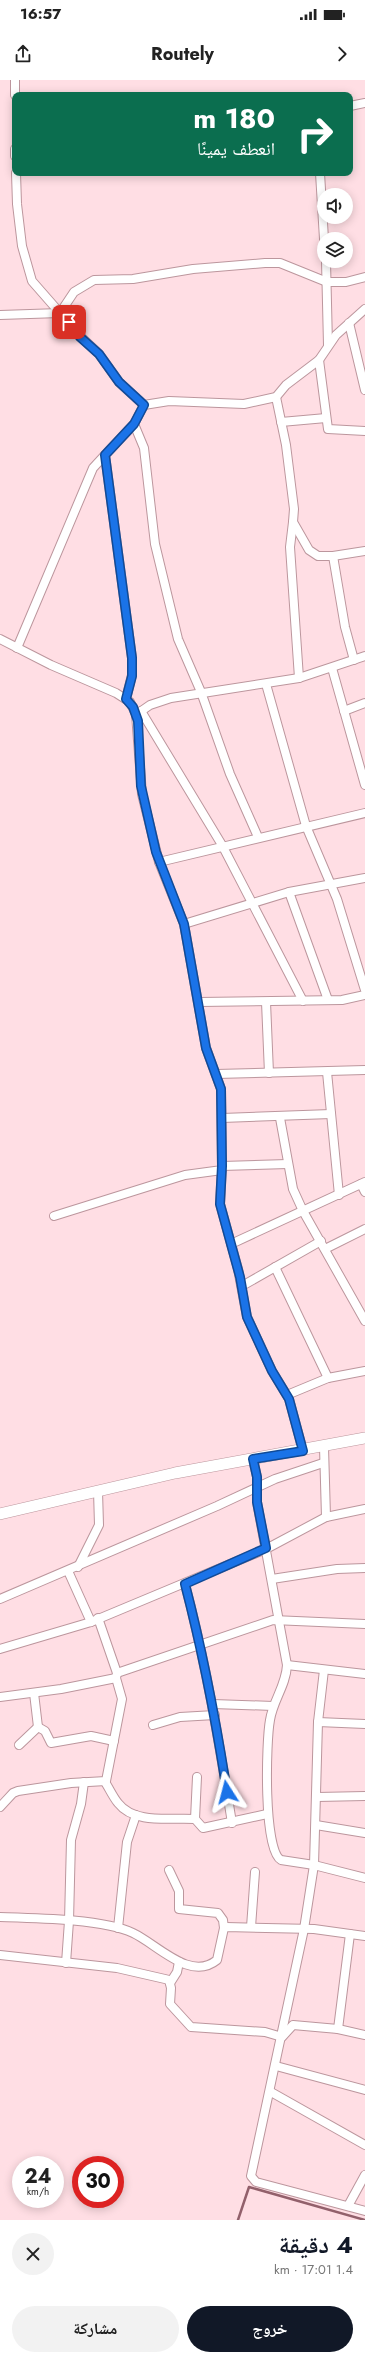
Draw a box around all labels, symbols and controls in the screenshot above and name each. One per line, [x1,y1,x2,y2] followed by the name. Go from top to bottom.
[20,3,61,25] text: 16:57
[151,41,214,67] text: Routely
[12,43,34,65] icon: share
[331,43,353,65] icon: forward
[193,98,275,139] text: 180 m
[289,108,341,160] icon: right
[197,136,275,162] text: انعطف يمينًا
[317,188,353,268] map controls
[317,188,353,224] button: sound
[317,232,353,268] button: layers
[52,305,86,339] pin
[58,311,80,333] icon: arrive
[206,1771,248,1813] position arrow
[72,2156,124,2208] speed limit sign: 30
[24,2162,52,2191] text: 24
[27,2184,49,2199] text: km/h
[279,2227,353,2262] text: 4 دقيقة
[12,2233,54,2275] button: close
[274,2260,353,2279] text: 1.4 km · 17:01
[12,2306,179,2352] button: مشاركة
[187,2306,353,2352] button: خروج

